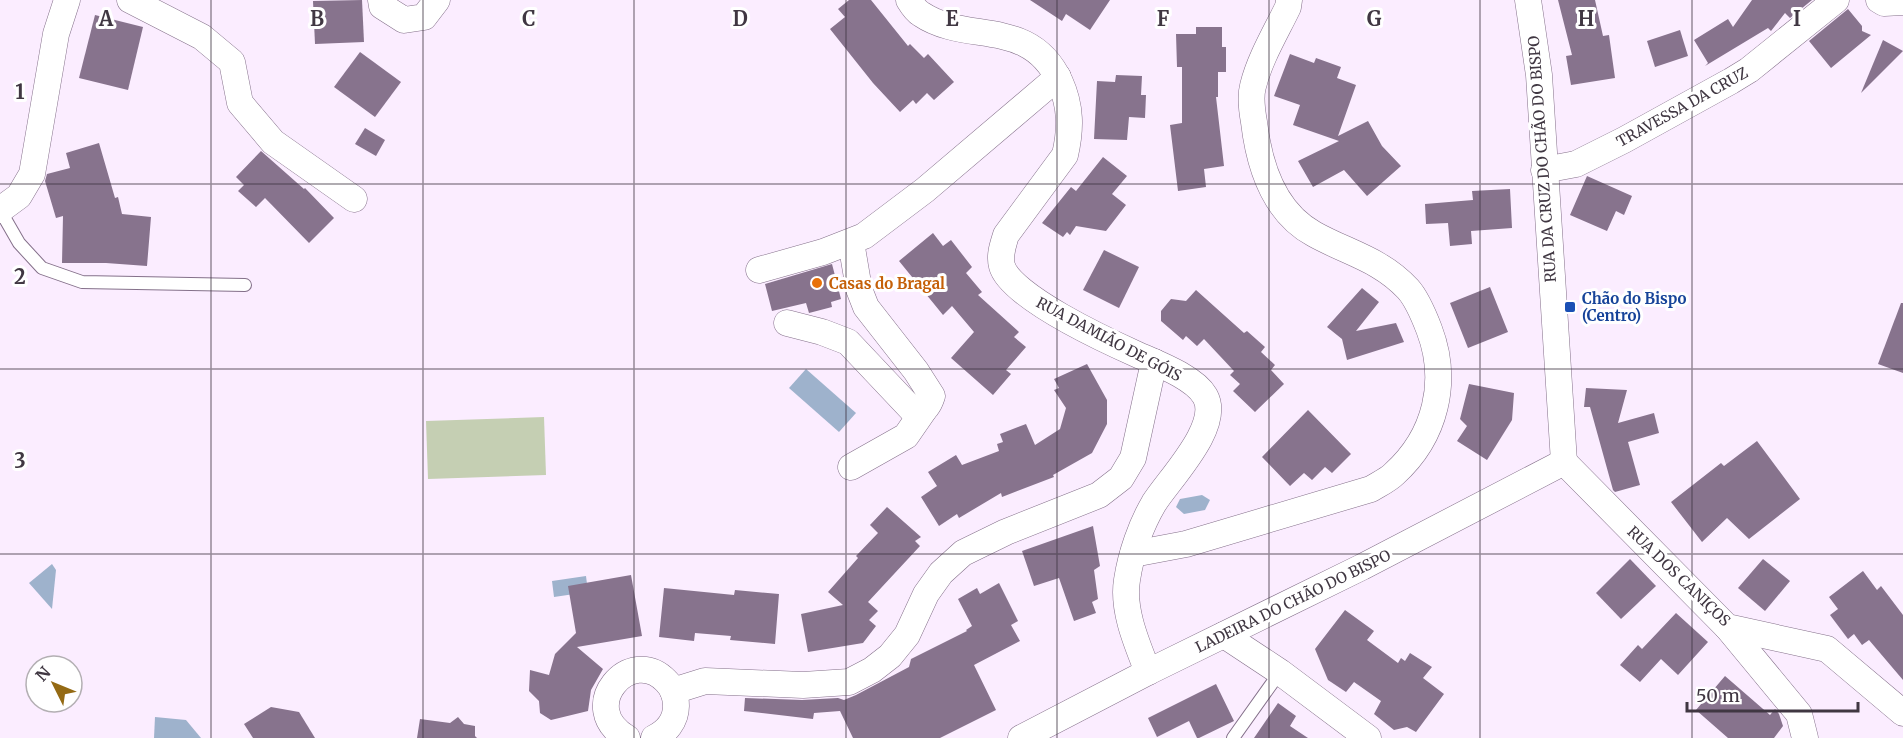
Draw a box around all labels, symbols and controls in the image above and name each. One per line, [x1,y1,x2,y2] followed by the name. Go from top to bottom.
[98,6,114,31] text: A
[310,6,324,31] text: B
[522,6,536,31] text: C
[732,6,748,31] text: D
[945,6,959,31] text: E
[1157,6,1170,31] text: F
[1367,6,1382,31] text: G
[1578,6,1594,31] text: H
[1793,6,1801,31] text: I
[1524,35,1560,283] street label: RUA DA CRUZ DO CHÃO DO BISPO
[1613,63,1751,151] street label: TRAVESSA DA CRUZ
[15,79,25,104] text: 1
[14,264,26,289] text: 2
[829,274,945,293] place label: Casas do Bragal
[810,276,824,290] marker: Casas do Bragal
[1582,289,1686,325] place label: Chão do Bispo (Centro)
[1033,292,1185,385] street label: RUA DAMIÃO DE GÓIS
[1563,300,1577,314] marker: Chão do Bispo (Centro)
[14,448,26,473] text: 3
[1623,522,1735,630] street label: RUA DOS CANIÇOS
[1192,545,1394,657] street label: LADEIRA DO CHÃO DO BISPO
[24,654,84,714] north arrow
[31,662,55,685] text: N
[1687,675,1858,713] scale bar
[1696,684,1740,707] text: 50 m

